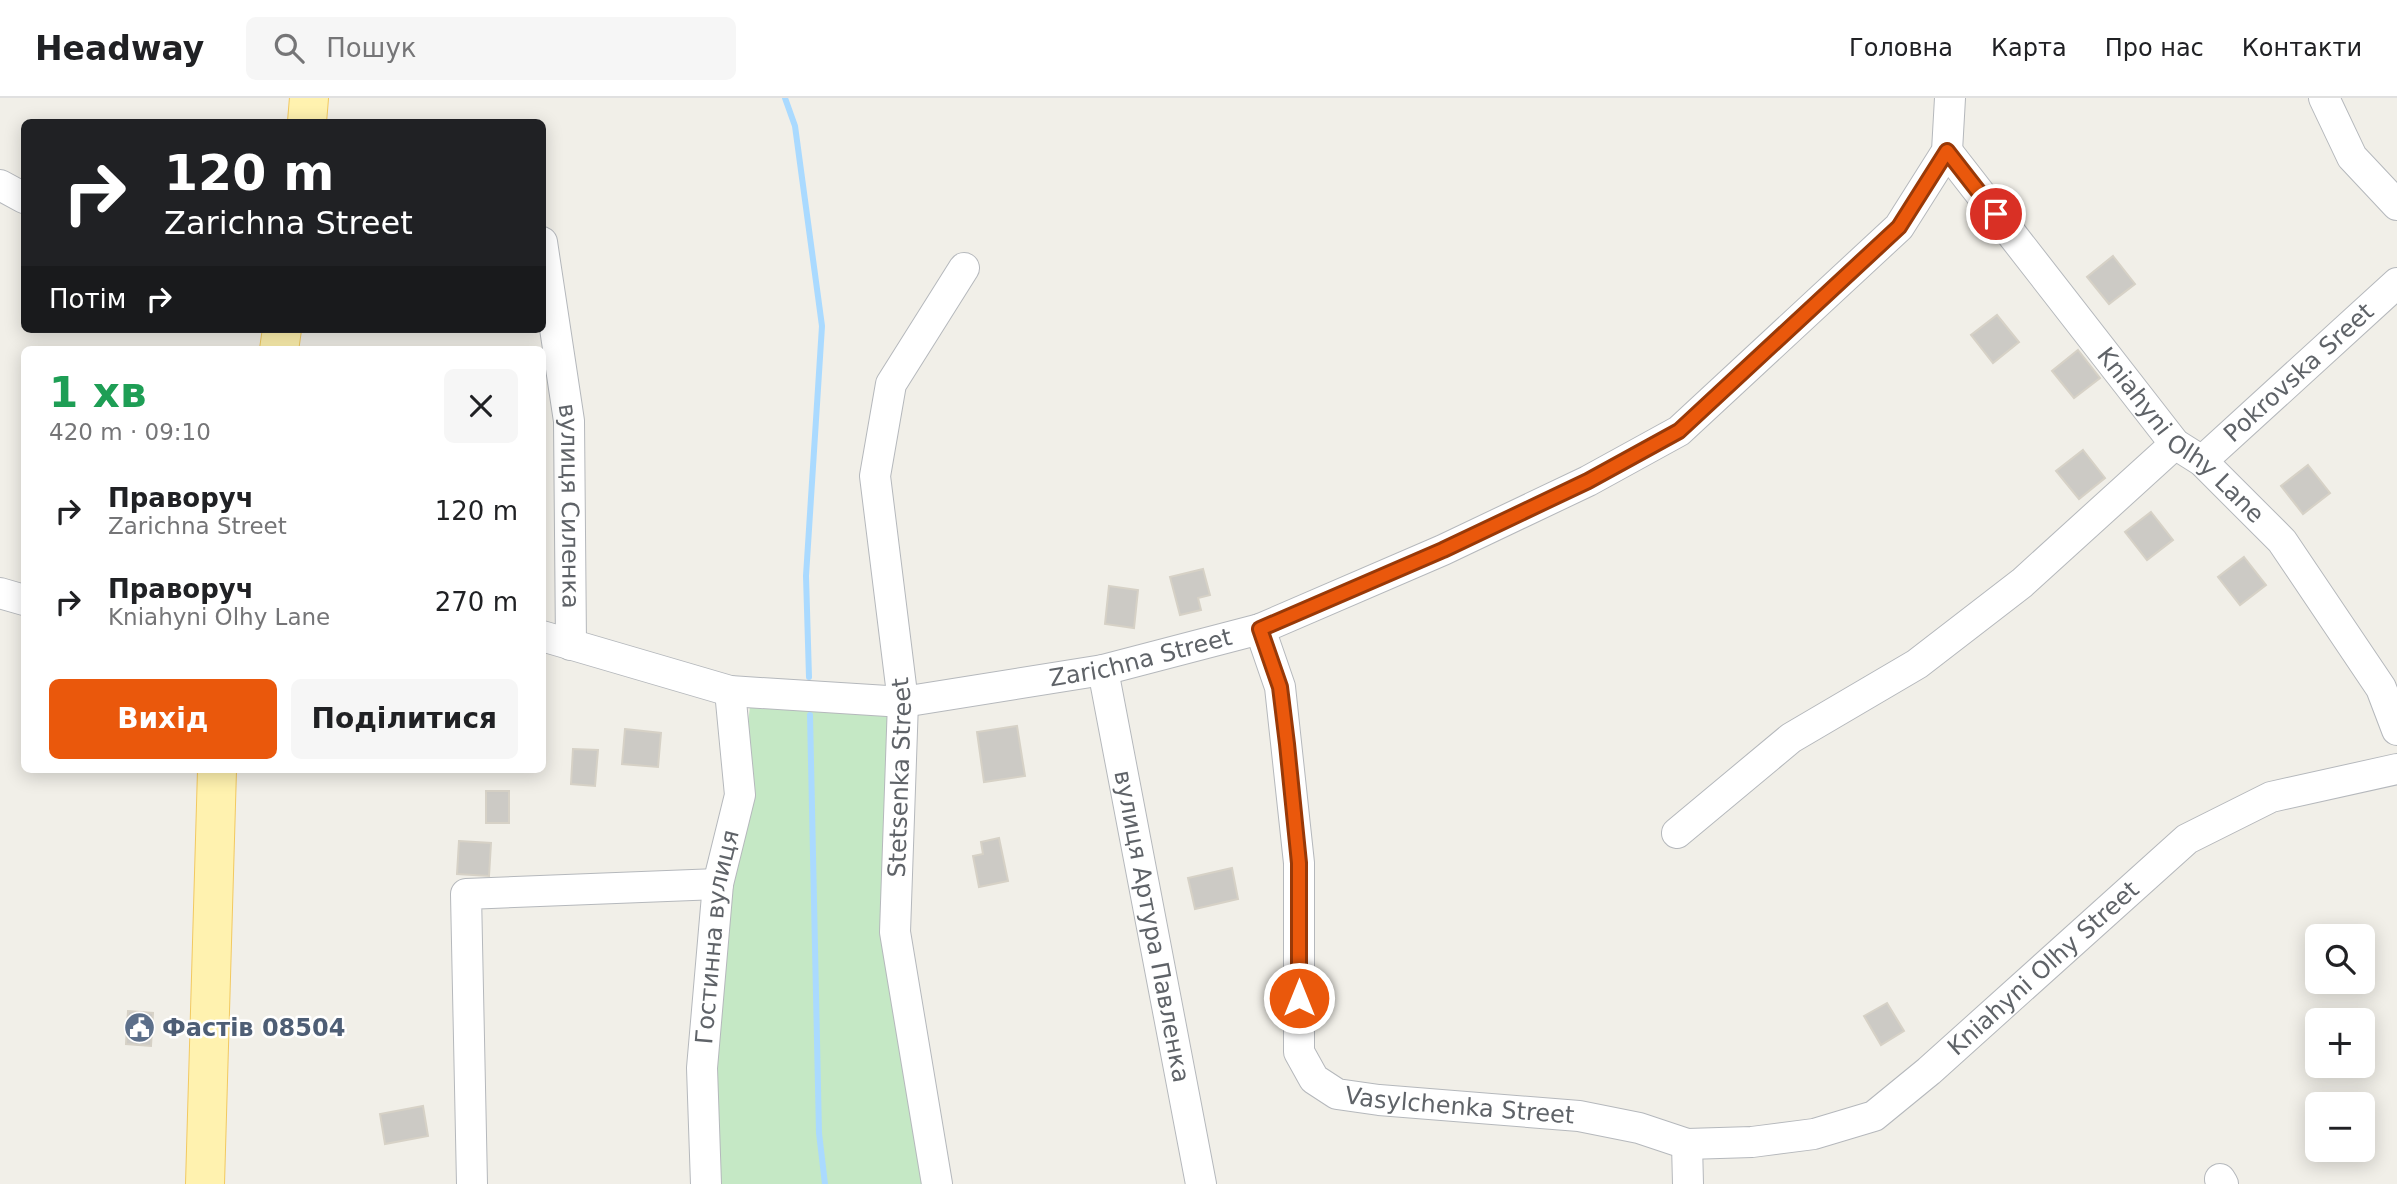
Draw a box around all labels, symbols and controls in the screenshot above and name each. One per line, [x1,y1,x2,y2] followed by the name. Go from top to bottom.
[246,17,736,80] search box
[35,29,204,68] text: Headway
[270,29,308,67] icon: search
[326,33,417,63] text: Пошук
[1849,34,1953,62] text: Головна
[1991,34,2067,62] text: Карта
[2105,34,2204,62] text: Про нас
[2242,34,2362,62] text: Контакти
[164,145,334,202] text: 120 m
[49,147,140,238] icon: right
[1966,184,2026,244] pin
[1977,195,2015,233] icon: arrive
[164,204,413,242] text: Zarichna Street
[140,280,178,318] icon: right
[49,284,126,314] text: Потім
[2218,298,2379,448] street label: Pokrovska Sreet
[2091,342,2270,529] street label: Kniahyni Olhy Lane
[49,368,147,417] text: 1 хв
[444,369,518,443] button: close
[553,402,585,609] street label: вулиця Силенка
[49,419,211,445] text: 420 m · 09:10
[108,483,254,513] text: Праворуч
[49,492,87,530] icon: right
[435,496,518,526] text: 120 m
[108,513,287,539] text: Zarichna Street
[108,574,254,604] text: Праворуч
[49,583,87,621] icon: right
[435,587,518,617] text: 270 m
[108,604,330,630] text: Kniahyni Olhy Lane
[1047,623,1235,692] street label: Zarichna Street
[883,676,917,878] street label: Stetsenka Street
[49,679,277,759] button: Вихід
[291,679,518,759] button: Поділитися
[1108,768,1195,1085] street label: вулиця Артура Павленка
[690,827,745,1045] street label: Гостинна вулиця
[1942,875,2144,1061] street label: Kniahyni Olhy Street
[2305,924,2375,1162] map controls
[2305,924,2375,994] button: search
[1262,961,1336,1035] position arrow
[2305,1008,2375,1078] button: +
[122,1011,156,1045] public building icon: Фастів 08504
[162,1014,345,1042] place label: Фастів 08504
[1343,1081,1575,1130] street label: Vasylchenka Street
[2305,1092,2375,1162] button: −

